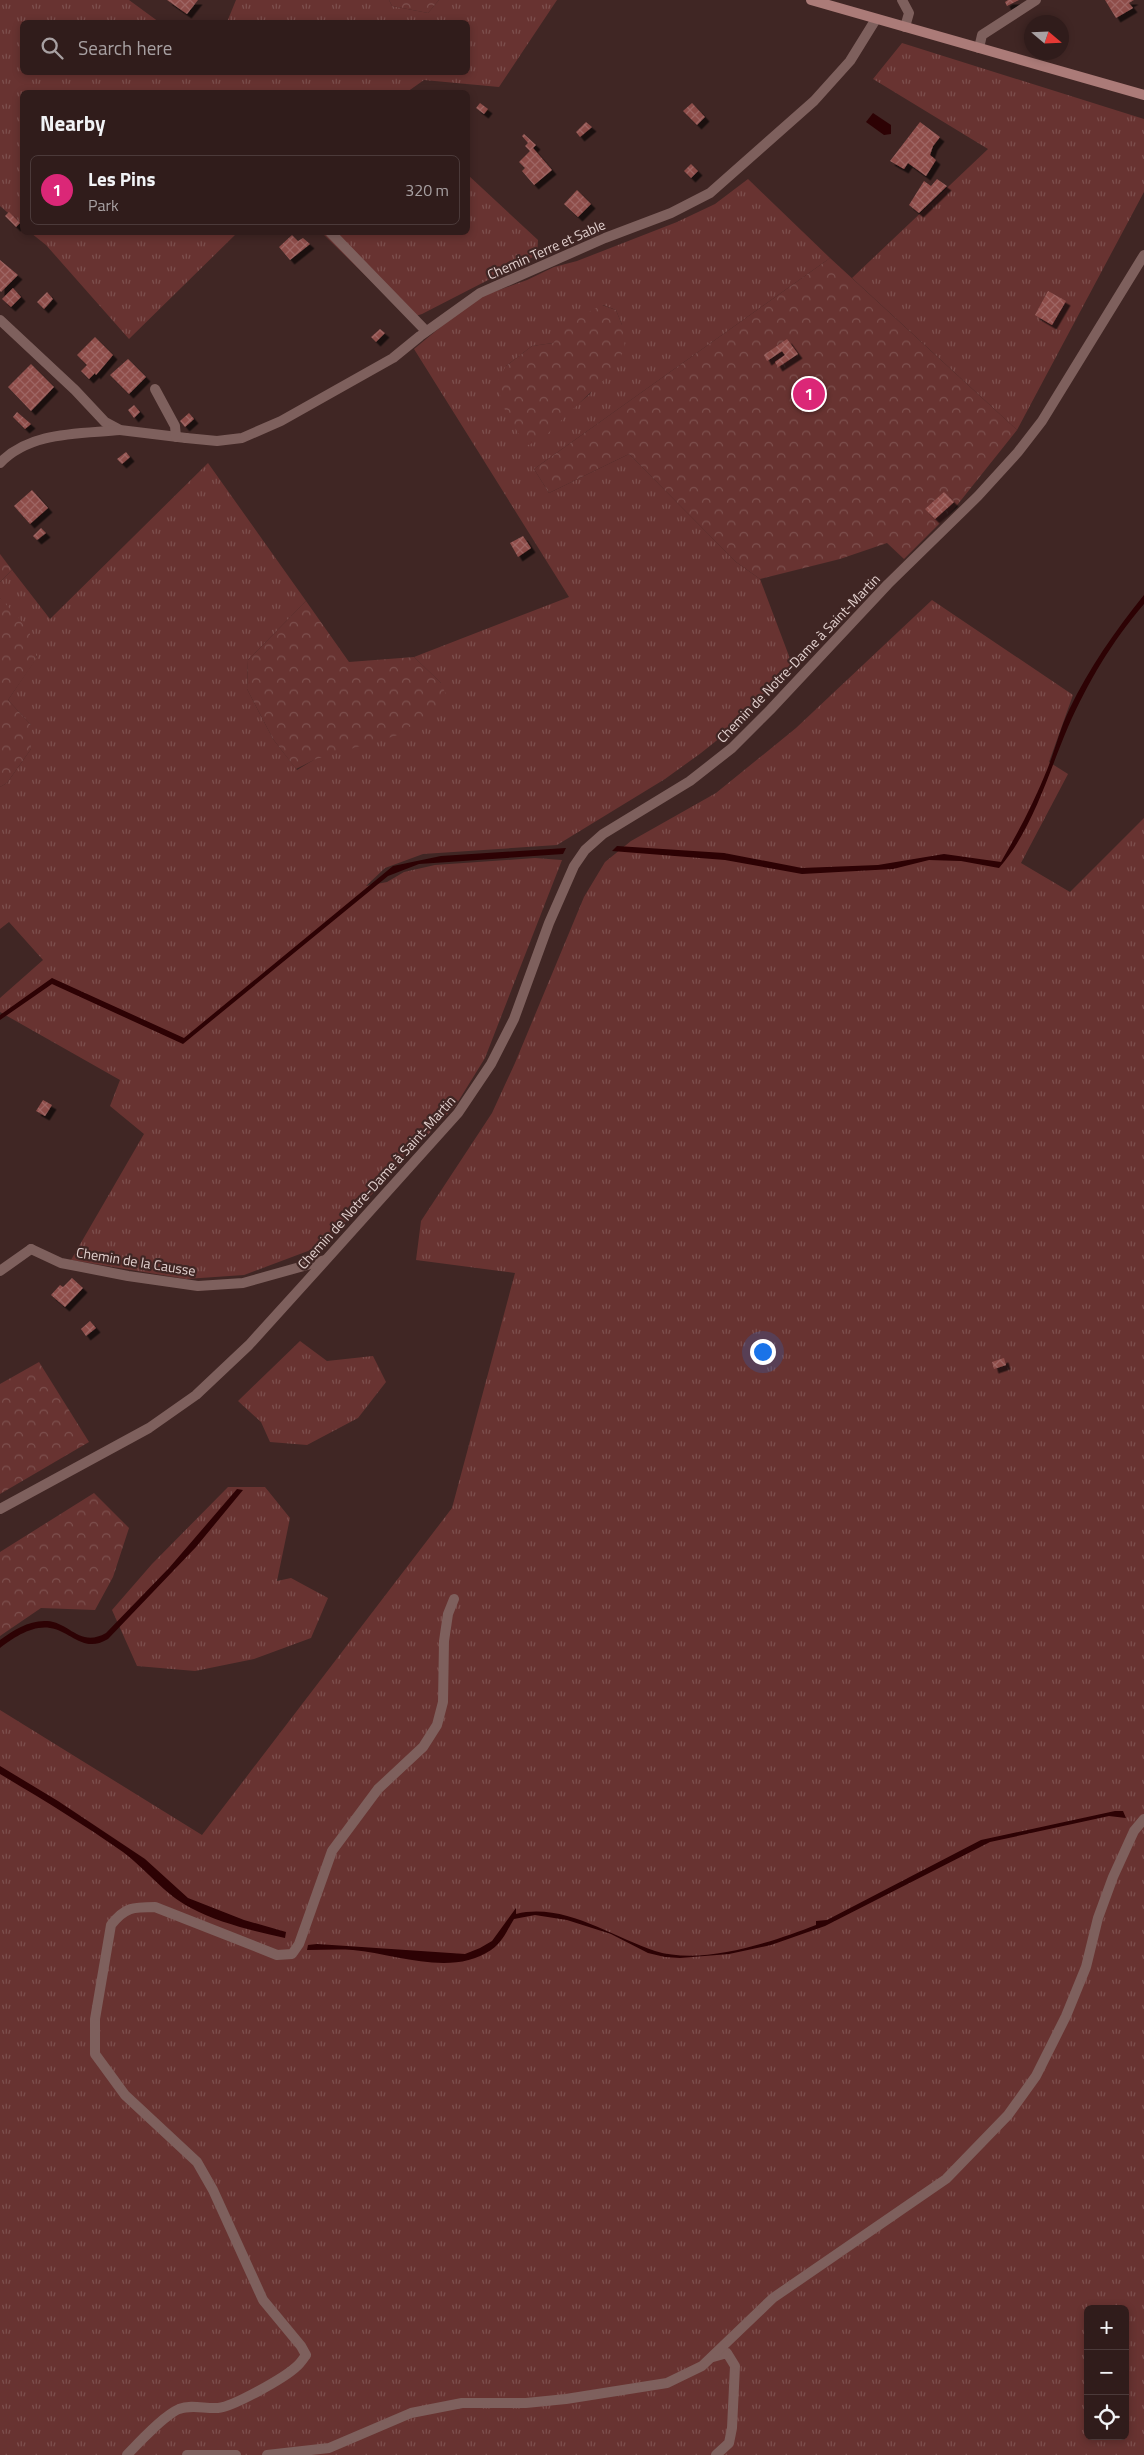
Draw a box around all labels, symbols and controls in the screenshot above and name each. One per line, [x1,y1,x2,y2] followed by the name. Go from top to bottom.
[1024,15,1069,60] north arrow
[20,20,470,75] search box
[78,33,172,62] text: Search here
[38,34,66,62] icon: search
[40,107,105,139] text: Nearby
[88,164,155,193] text: Les Pins
[53,178,61,202] text: 1
[405,178,449,202] text: 320 m
[88,193,119,217] text: Park
[483,213,609,285] street label: Chemin Terre et Sable
[793,375,825,413] pin: 1
[711,569,885,747] street label: Chemin de Notre-Dame à Saint-Martin
[292,1090,460,1274] street label: Chemin de Notre-Dame à Saint-Martin
[75,1241,197,1281] street label: Chemin de la Causse
[750,1339,776,1365] your location
[1084,2305,1129,2440] map controls
[1084,2305,1129,2350] button: +
[1084,2350,1129,2395] button: −
[1084,2395,1129,2440] button: locate

